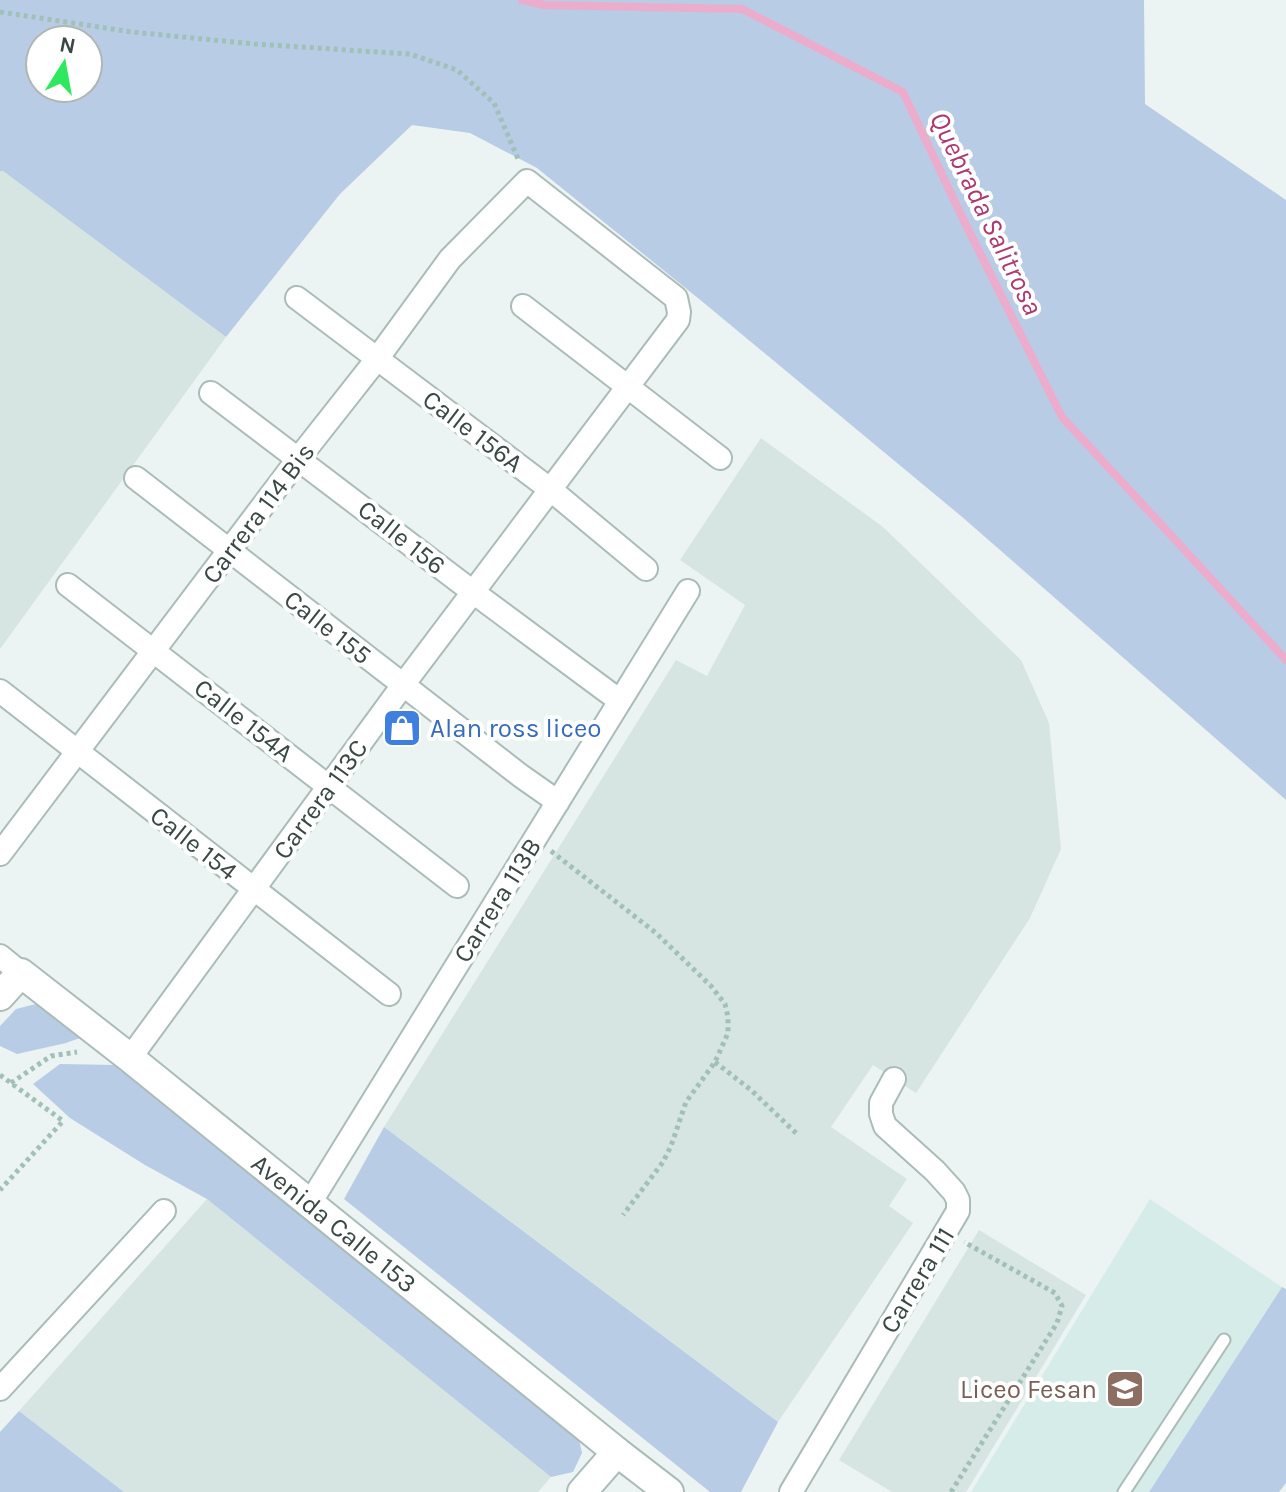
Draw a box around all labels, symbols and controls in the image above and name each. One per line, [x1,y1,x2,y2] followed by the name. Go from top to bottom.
[24,24,104,104] north arrow
[57,31,78,60] text: N
[923,106,1050,320] water label: Quebrada Salitrosa
[416,384,529,479] street label: Calle 156A
[196,437,321,590] street label: Carrera 114 Bis
[352,494,452,581] street label: Calle 156
[278,584,378,671] street label: Calle 155
[188,672,299,769] street label: Calle 154A
[381,707,423,749] shop icon: Alan ross liceo
[430,713,602,744] place label: Alan ross liceo
[266,733,374,865] street label: Carrera 113C
[144,800,243,887] street label: Calle 154
[447,832,548,968] street label: Carrera 113B
[245,1148,423,1300] street label: Avenida Calle 153
[874,1222,961,1339] street label: Carrera 111
[1104,1368,1146,1410] school or university icon: Liceo Fesan
[960,1374,1097,1405] place label: Liceo Fesan

